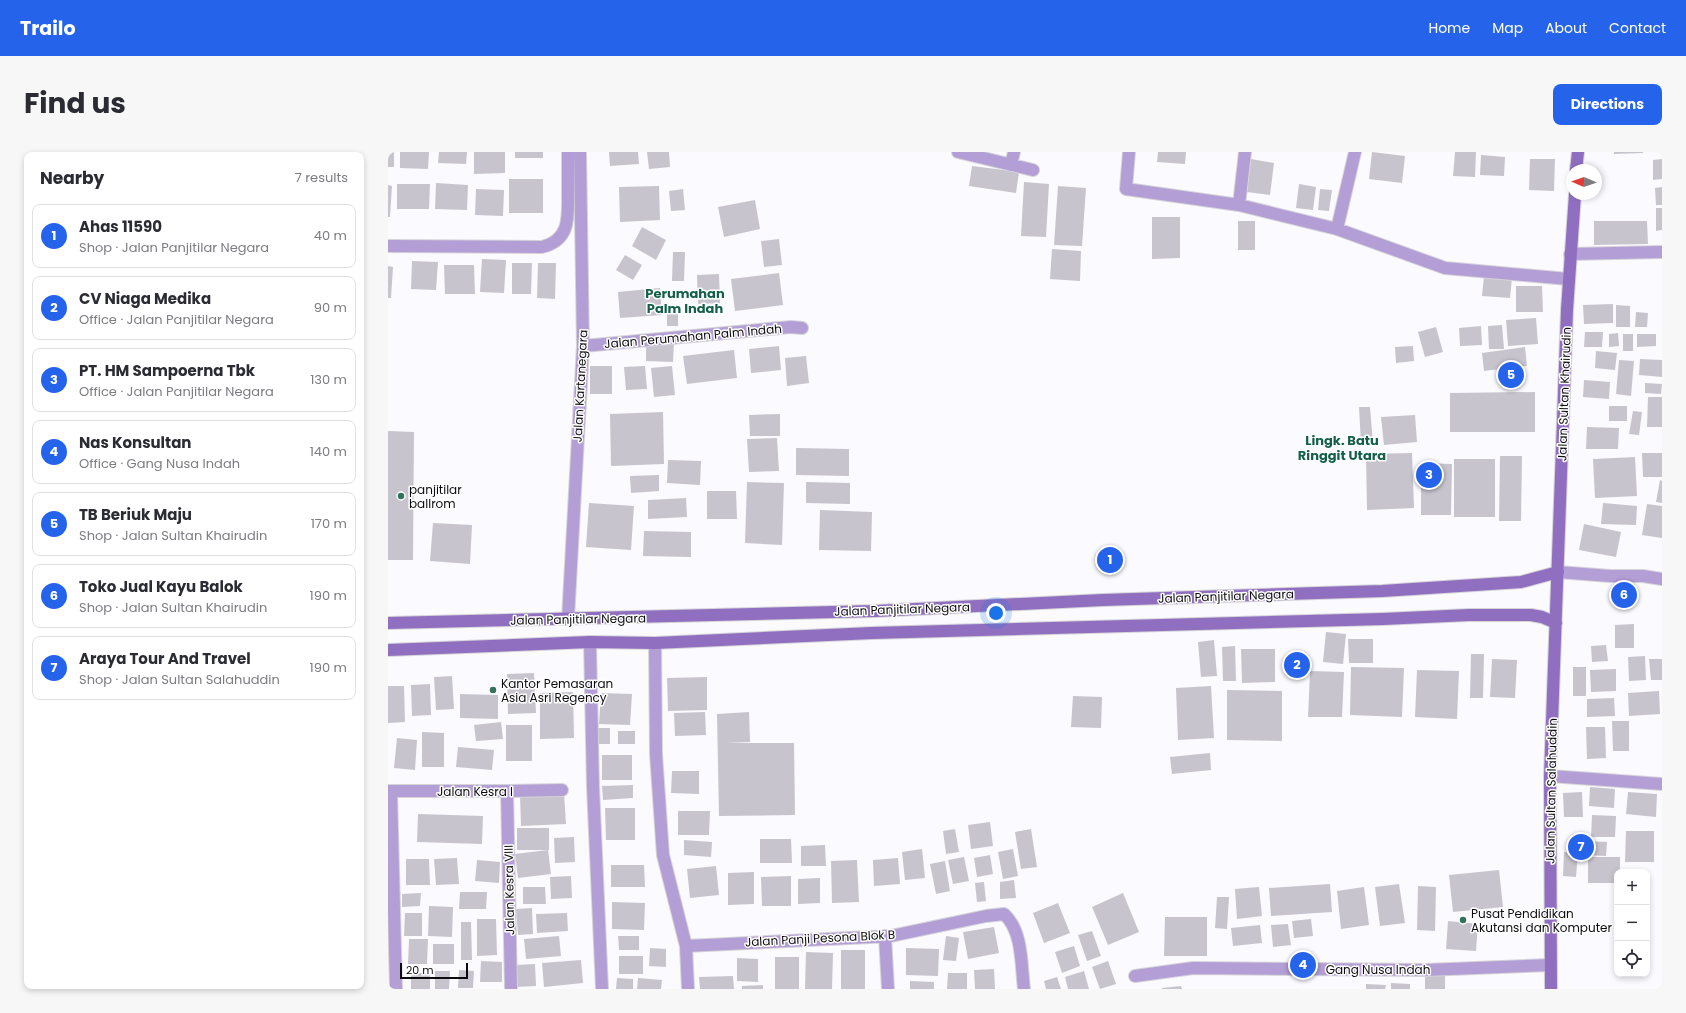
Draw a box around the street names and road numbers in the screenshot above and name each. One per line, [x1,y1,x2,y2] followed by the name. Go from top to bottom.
[603,320,783,352] street label: Jalan Perumahan Palm Indah
[1553,327,1575,461] street label: Jalan Sultan Khairudin
[569,329,591,443] street label: Jalan Kartanegara
[1158,585,1294,607] street label: Jalan Panjitilar Negara
[834,598,970,620] street label: Jalan Panjitilar Negara
[510,609,646,629] street label: Jalan Panjitilar Negara
[1541,718,1561,864] street label: Jalan Sultan Salahuddin
[437,783,513,800] street label: Jalan Kesra I
[500,845,518,935] street label: Jalan Kesra VIII
[744,926,896,950] street label: Jalan Panji Pesona Blok B
[1326,961,1430,978] street label: Gang Nusa Indah

